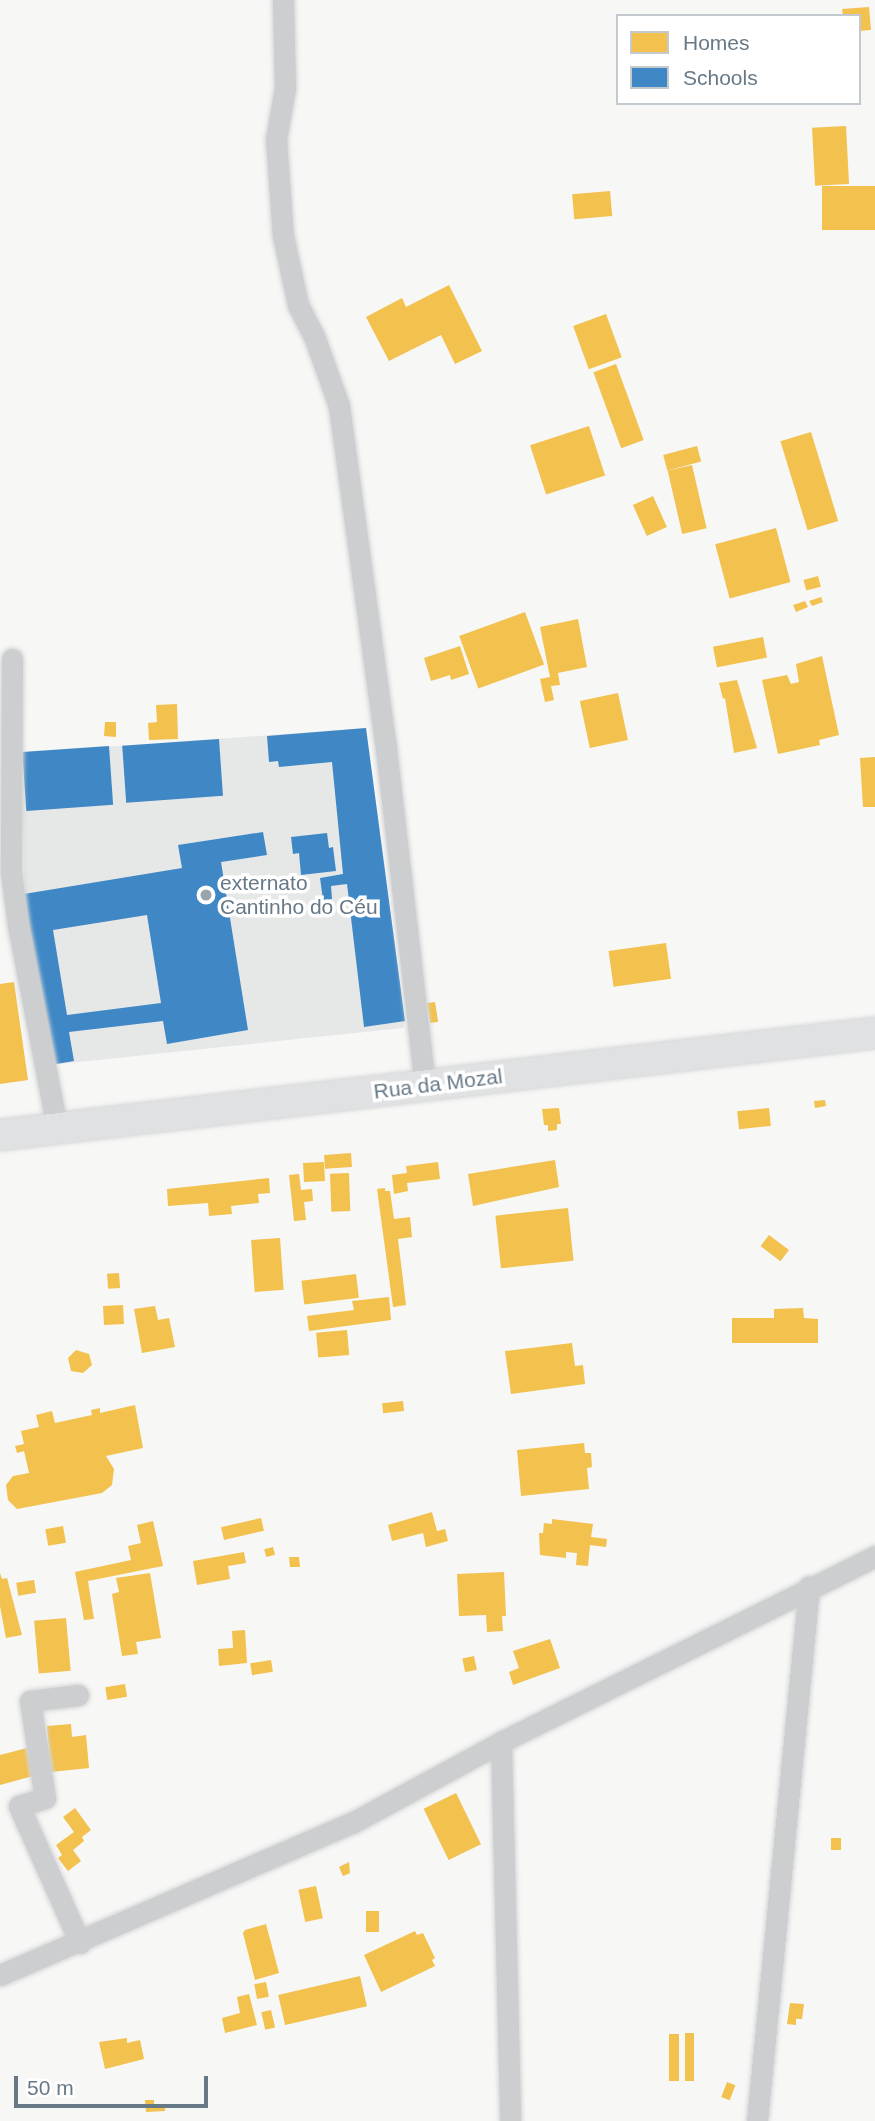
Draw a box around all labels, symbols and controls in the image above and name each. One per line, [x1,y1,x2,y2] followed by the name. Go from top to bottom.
[616,14,861,105] legend
[683,31,750,54] text: Homes
[683,66,758,89] text: Schools
[220,870,378,920] place label: externato Cantinho do Céu
[198,887,214,903] marker: externato Cantinho do Céu
[372,1064,504,1104] street label: Rua da Mozal
[18,2062,212,2106] scale bar
[27,2076,74,2099] text: 50 m

